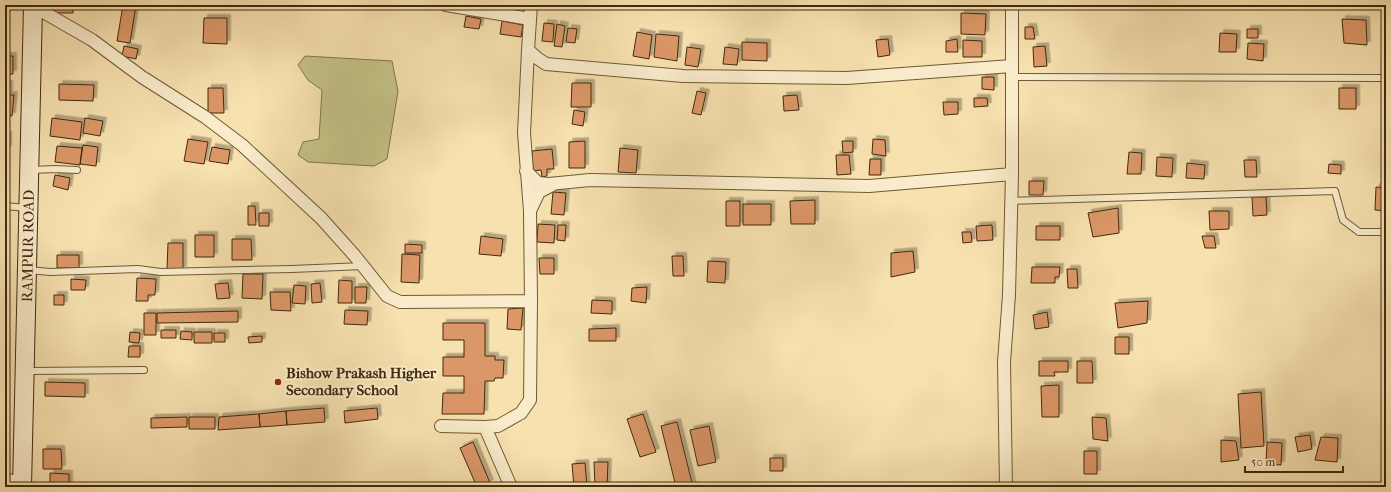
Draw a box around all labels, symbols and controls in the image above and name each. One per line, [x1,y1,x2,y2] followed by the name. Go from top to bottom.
[18,190,38,302] street label: RAMPUR ROAD
[286,364,437,399] place label: Bishow Prakash Higher Secondary School
[273,377,283,387] marker: Bishow Prakash Higher Secondary School
[1245,448,1343,474] scale bar
[1251,455,1275,469] text: 50 m

